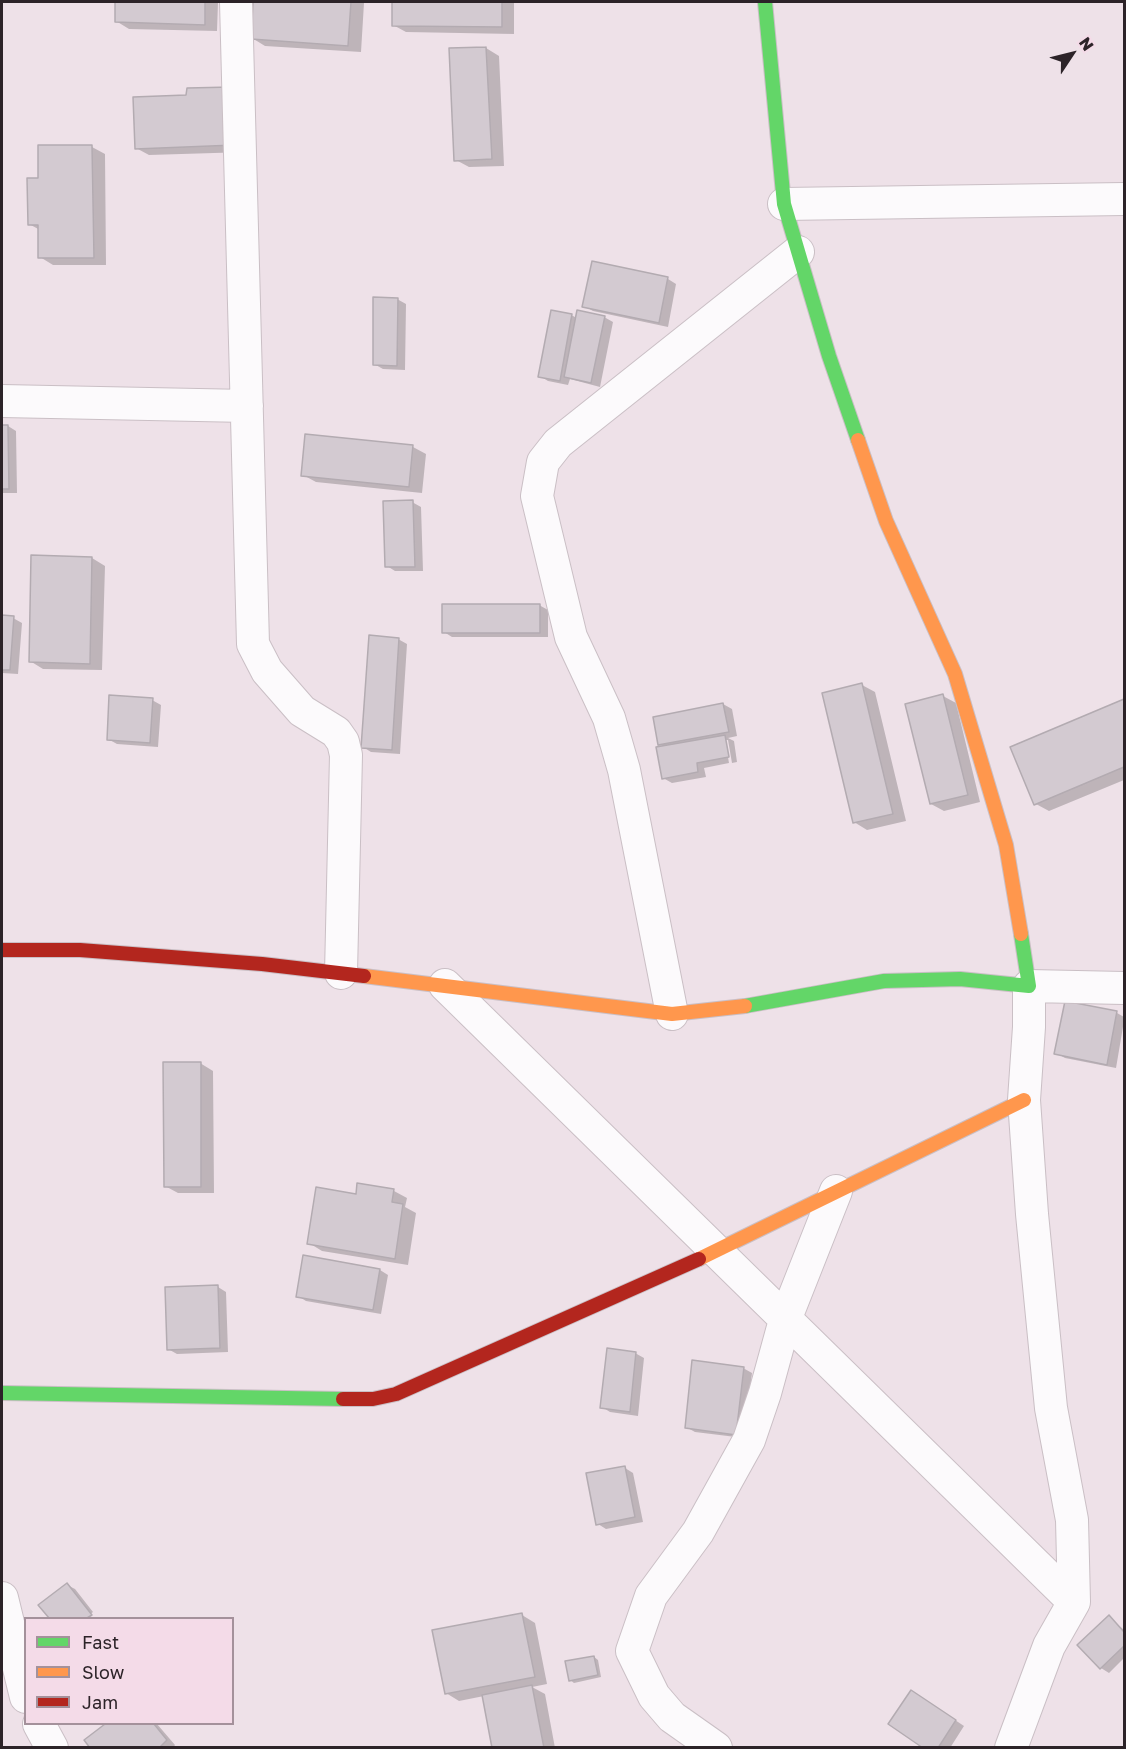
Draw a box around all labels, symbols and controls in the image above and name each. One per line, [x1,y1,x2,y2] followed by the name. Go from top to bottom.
[1042,24,1102,84] north arrow
[1075,33,1098,54] text: N
[24,1617,234,1725] legend
[82,1631,119,1653] text: Fast
[82,1661,124,1683] text: Slow
[82,1691,118,1713] text: Jam

